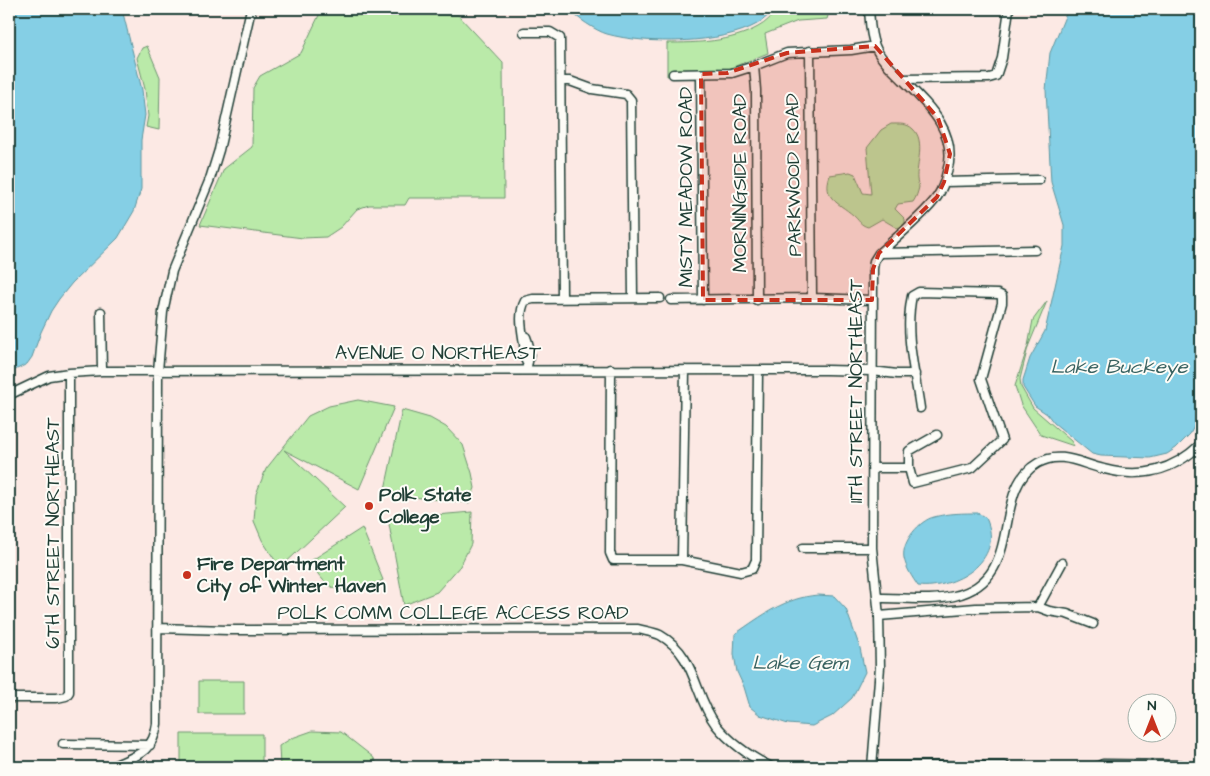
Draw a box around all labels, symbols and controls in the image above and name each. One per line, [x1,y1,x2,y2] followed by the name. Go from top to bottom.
[673,87,700,287] street label: MISTY MEADOW ROAD
[779,93,809,257] street label: PARKWOOD ROAD
[727,94,754,272] street label: MORNINGSIDE ROAD
[843,279,870,503] street label: 11TH STREET NORTHEAST
[335,340,541,367] street label: AVENUE O NORTHEAST
[1050,353,1189,382] water label: Lake Buckeye
[40,417,67,649] street label: 6TH STREET NORTHEAST
[379,482,472,532] place label: Polk State College
[363,500,375,512] marker: Polk State College
[197,551,386,601] place label: Fire Department City of Winter Haven
[181,569,193,581] marker: Fire Department City of Winter Haven
[277,600,629,627] street label: POLK COMM COLLEGE ACCESS ROAD
[752,649,850,677] water label: Lake Gem
[1128,694,1178,744] north arrow
[1148,696,1157,716] text: N

